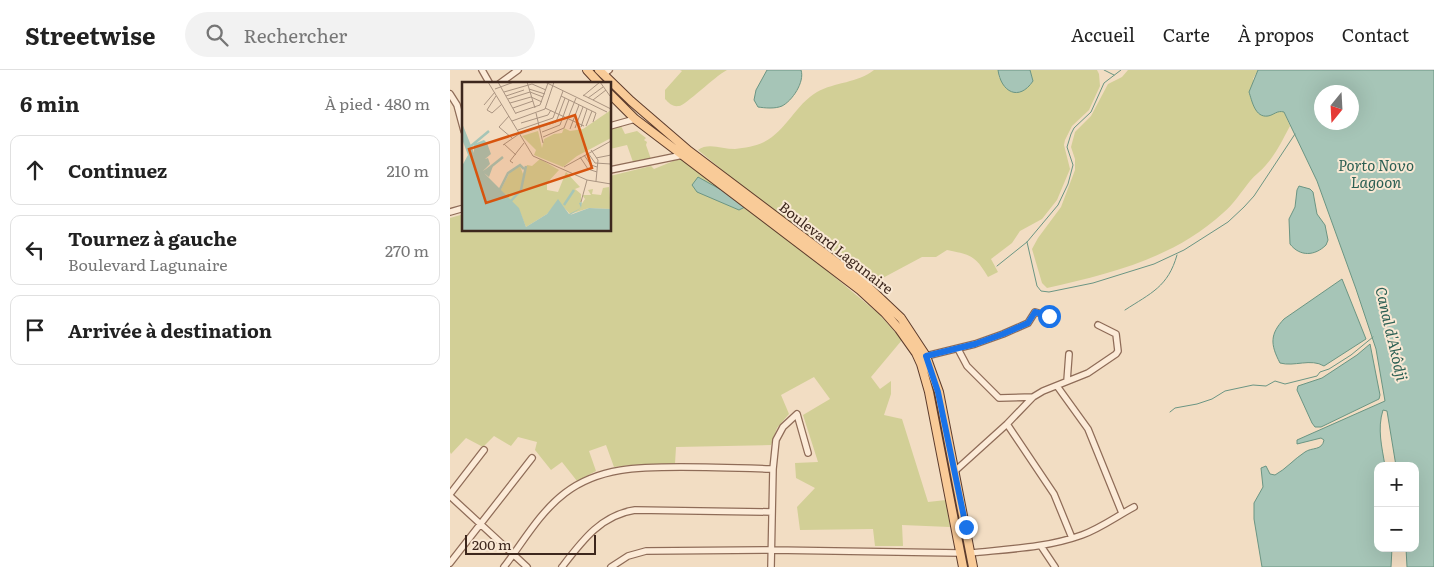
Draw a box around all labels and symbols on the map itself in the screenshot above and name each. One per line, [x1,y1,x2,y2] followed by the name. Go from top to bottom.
[462,82,611,231] inset map
[1314,85,1359,130] north arrow
[1338,153,1414,193] water label: Porto Novo Lagoon
[775,196,898,298] street label: Boulevard Lagunaire
[1370,284,1415,384] water label: Canal d'Akôdji
[1038,305,1061,328] route start
[955,516,978,539] route end
[465,532,596,555] scale bar

